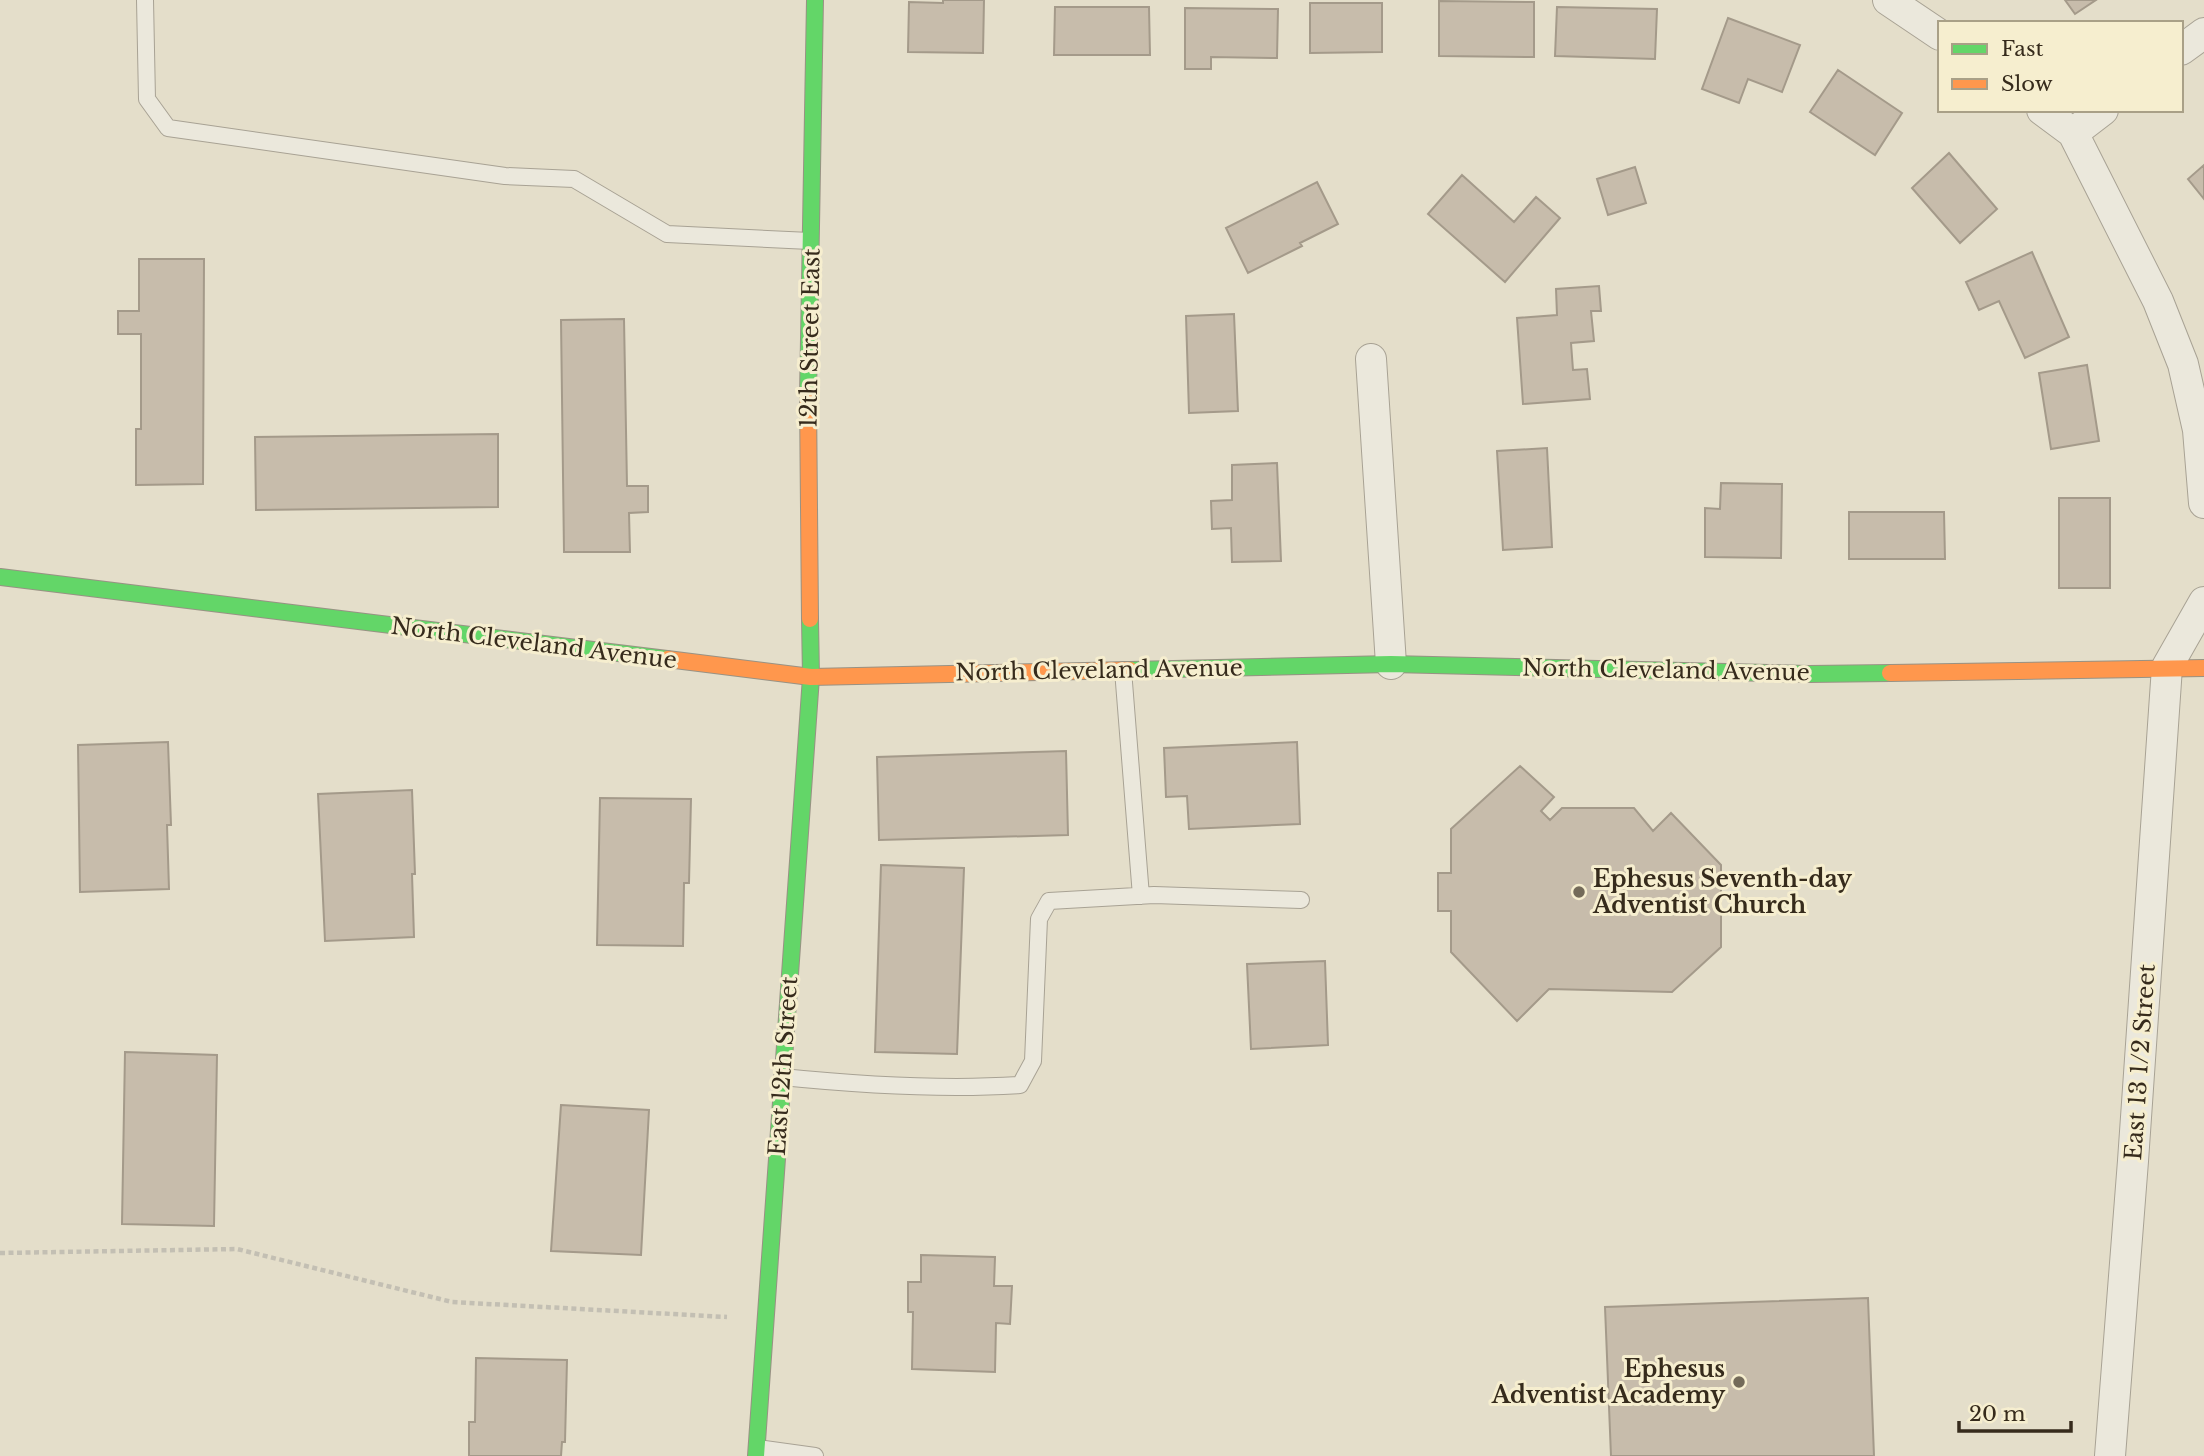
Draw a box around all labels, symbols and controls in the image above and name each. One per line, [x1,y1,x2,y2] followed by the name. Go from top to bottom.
[1938,21,2183,112] legend
[2001,36,2043,62] text: Fast
[2001,71,2053,97] text: Slow
[794,248,826,428] street label: 12th Street East
[390,612,678,674] street label: North Cleveland Avenue
[955,653,1243,687] street label: North Cleveland Avenue
[1522,653,1810,687] street label: North Cleveland Avenue
[1592,865,1853,919] place label: Ephesus Seventh-day Adventist Church
[1571,884,1587,900] marker: Ephesus Seventh-day Adventist Church
[2119,962,2161,1161] street label: East 13 1/2 Street
[763,975,803,1157] street label: East 12th Street
[1491,1355,1726,1409] place label: Ephesus Adventist Academy
[1731,1374,1747,1390] marker: Ephesus Adventist Academy
[1959,1390,2071,1434] scale bar
[1969,1401,2026,1427] text: 20 m

